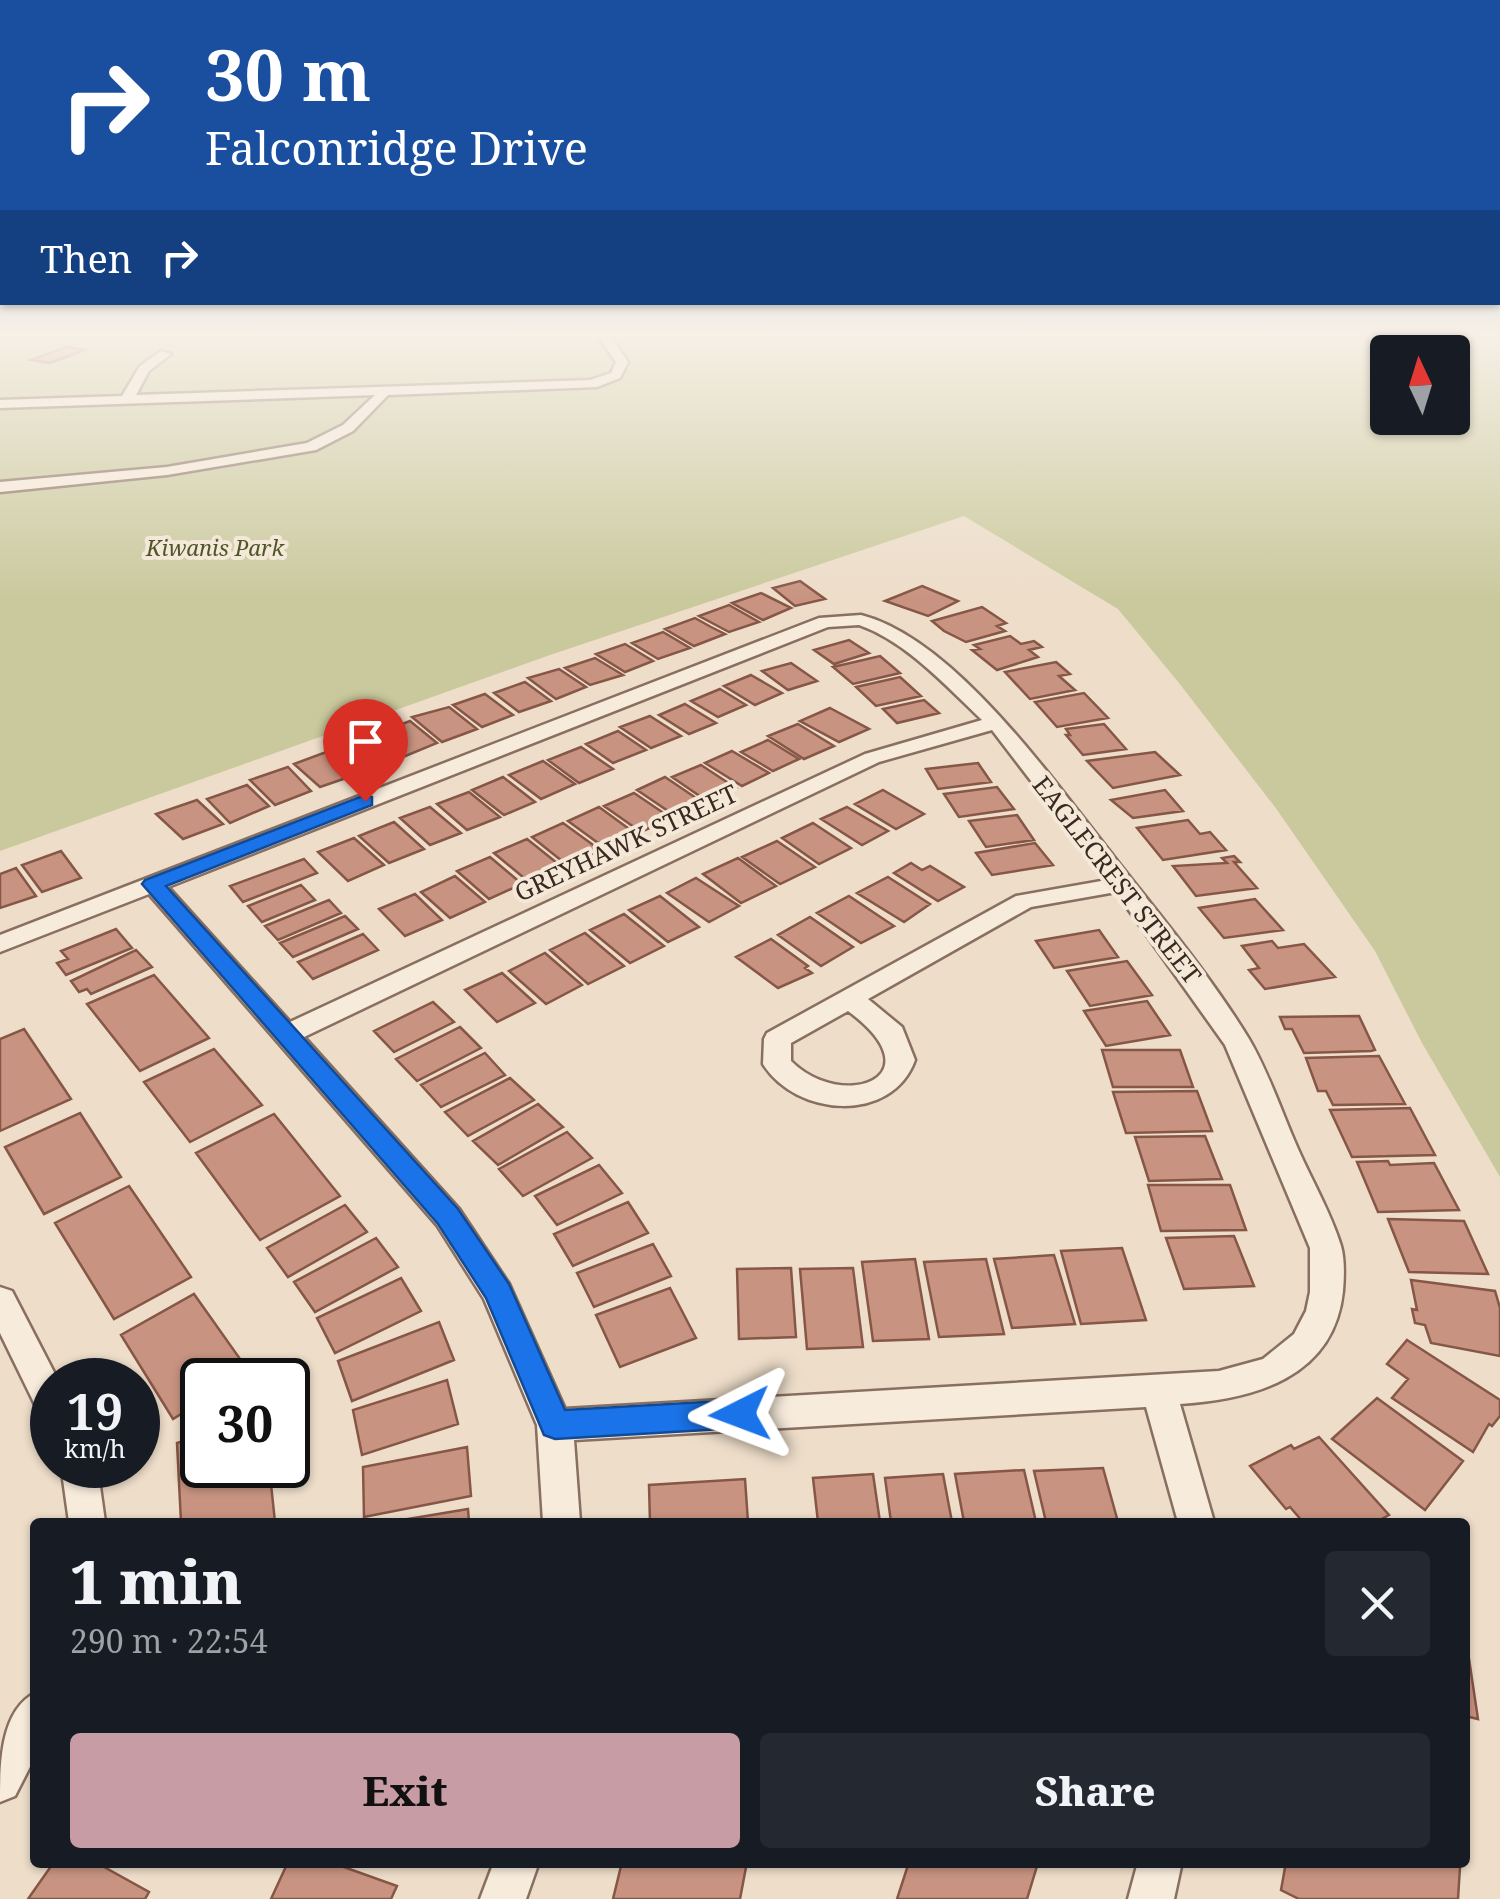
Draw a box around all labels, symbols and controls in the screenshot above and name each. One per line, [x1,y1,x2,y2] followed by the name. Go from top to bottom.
[205,26,371,122] text: 30 m
[40,40,170,170] icon: right
[205,117,588,178] text: Falconridge Drive
[152,230,207,285] icon: right
[40,232,132,284] text: Then
[1370,335,1470,435] north arrow
[1370,335,1470,435] map controls
[145,532,285,562] park label: Kiwanis Park
[323,699,408,802] pin
[338,714,393,769] icon: arrive
[1026,768,1210,990] street label: EAGLECREST STREET
[509,776,742,909] street label: GREYHAWK STREET
[180,1358,310,1488] speed limit sign: 30
[688,1362,792,1466] position arrow
[67,1377,123,1445] text: 19
[64,1431,126,1465] text: km/h
[70,1540,242,1622] text: 1 min
[1325,1551,1430,1656] button: close
[70,1619,268,1662] text: 290 m · 22:54
[70,1733,740,1848] button: Exit
[760,1733,1430,1848] button: Share

